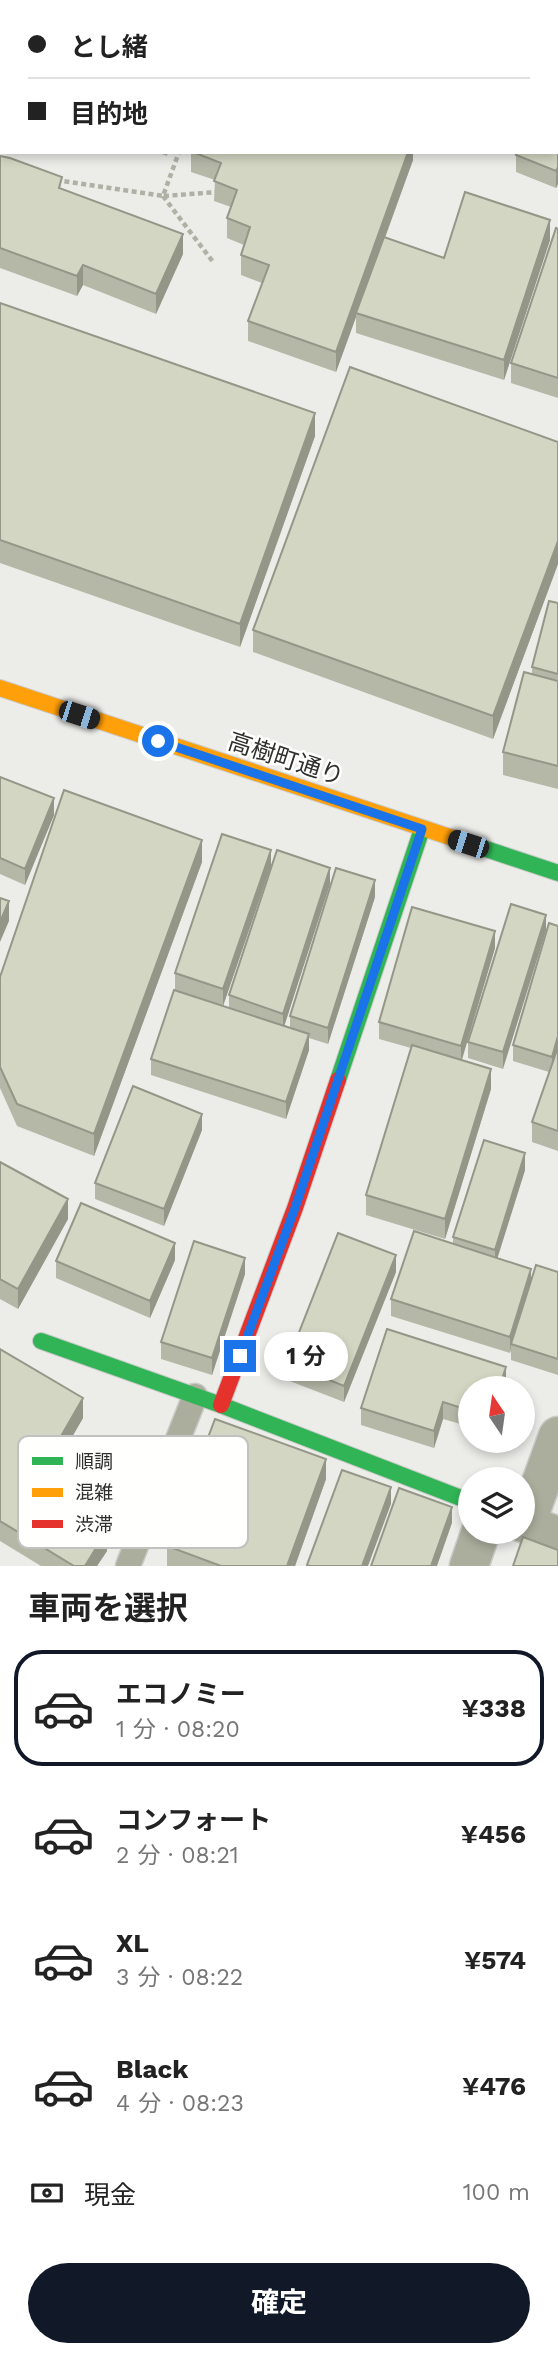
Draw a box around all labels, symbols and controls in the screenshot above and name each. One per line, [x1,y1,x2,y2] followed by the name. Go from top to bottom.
[70,32,148,62] text: とし緒
[70,99,148,129] text: 目的地
[56,699,103,731] car
[142,725,174,757] route start
[225,727,347,791] street label: 高樹町通り
[445,828,492,860] car
[264,1332,348,1380] callout: 1 分
[224,1340,256,1372] route end
[286,1343,326,1370] text: 1 分
[458,1376,536,1452] north arrow
[458,1376,535,1544] map controls
[18,1436,248,1548] legend
[75,1450,113,1473] text: 順調
[458,1467,535,1544] button: layers
[75,1481,113,1504] text: 混雑
[75,1513,113,1536] text: 渋滞
[28,1589,188,1627] text: 車両を選択
[32,1677,95,1740] icon: car
[116,1679,246,1709] text: エコノミー
[462,1693,526,1723] text: ¥338
[116,1716,240,1743] text: 1 分 · 08:20
[32,1803,95,1866] icon: car
[116,1805,271,1835] text: コンフォート
[461,1819,526,1849] text: ¥456
[116,1842,239,1869] text: 2 分 · 08:21
[116,1928,149,1958] text: XL
[32,1929,95,1992] icon: car
[464,1945,526,1975] text: ¥574
[116,1964,243,1991] text: 3 分 · 08:22
[116,2054,188,2084] text: Black
[32,2055,95,2118] icon: car
[462,2071,526,2101] text: ¥476
[116,2090,244,2117] text: 4 分 · 08:23
[28,2174,66,2212] icon: cash
[463,2179,530,2206] text: 100 m
[84,2180,136,2210] text: 現金
[28,2263,530,2343] button: 確定

